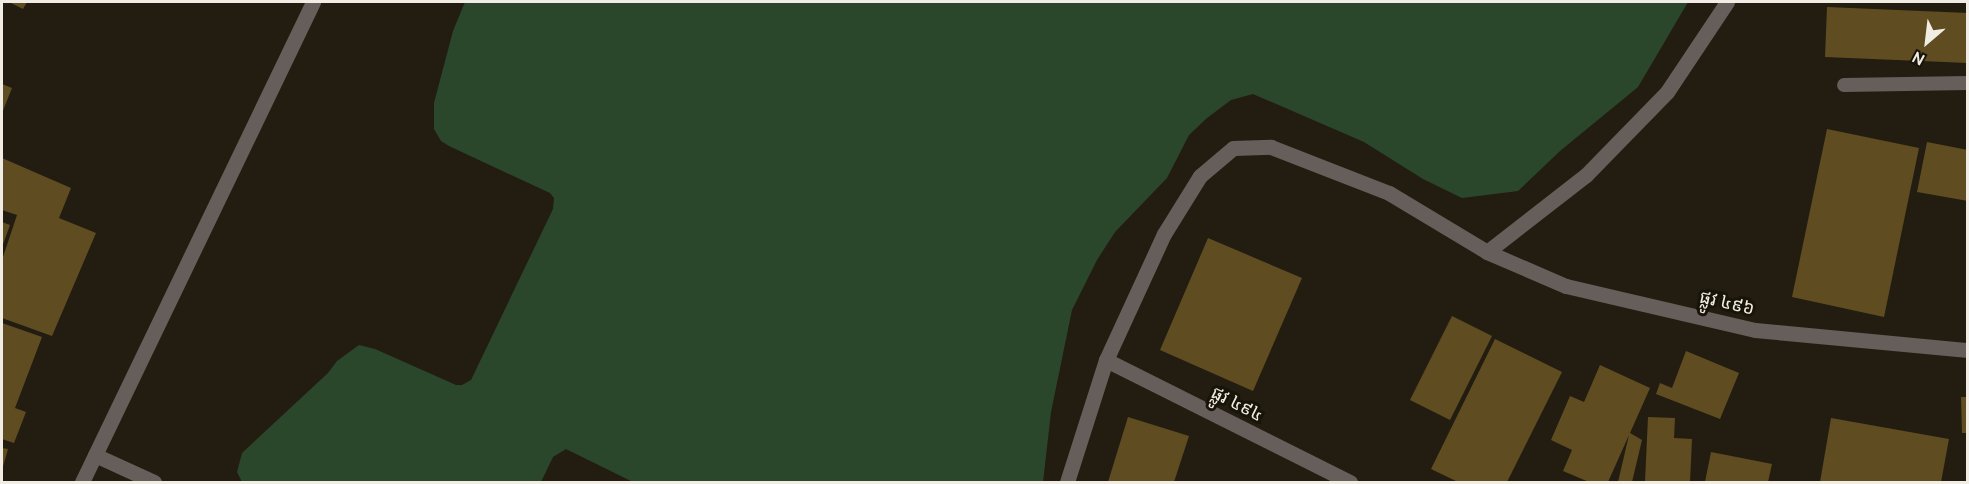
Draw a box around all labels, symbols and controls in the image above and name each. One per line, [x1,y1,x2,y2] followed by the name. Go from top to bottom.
[1897,12,1957,72] north arrow
[1909,47,1928,69] text: N
[1697,286,1757,320] street label: ផ្លូវ ៤៩៦
[1207,382,1267,426] street label: ផ្លូវ ៤៩៤

